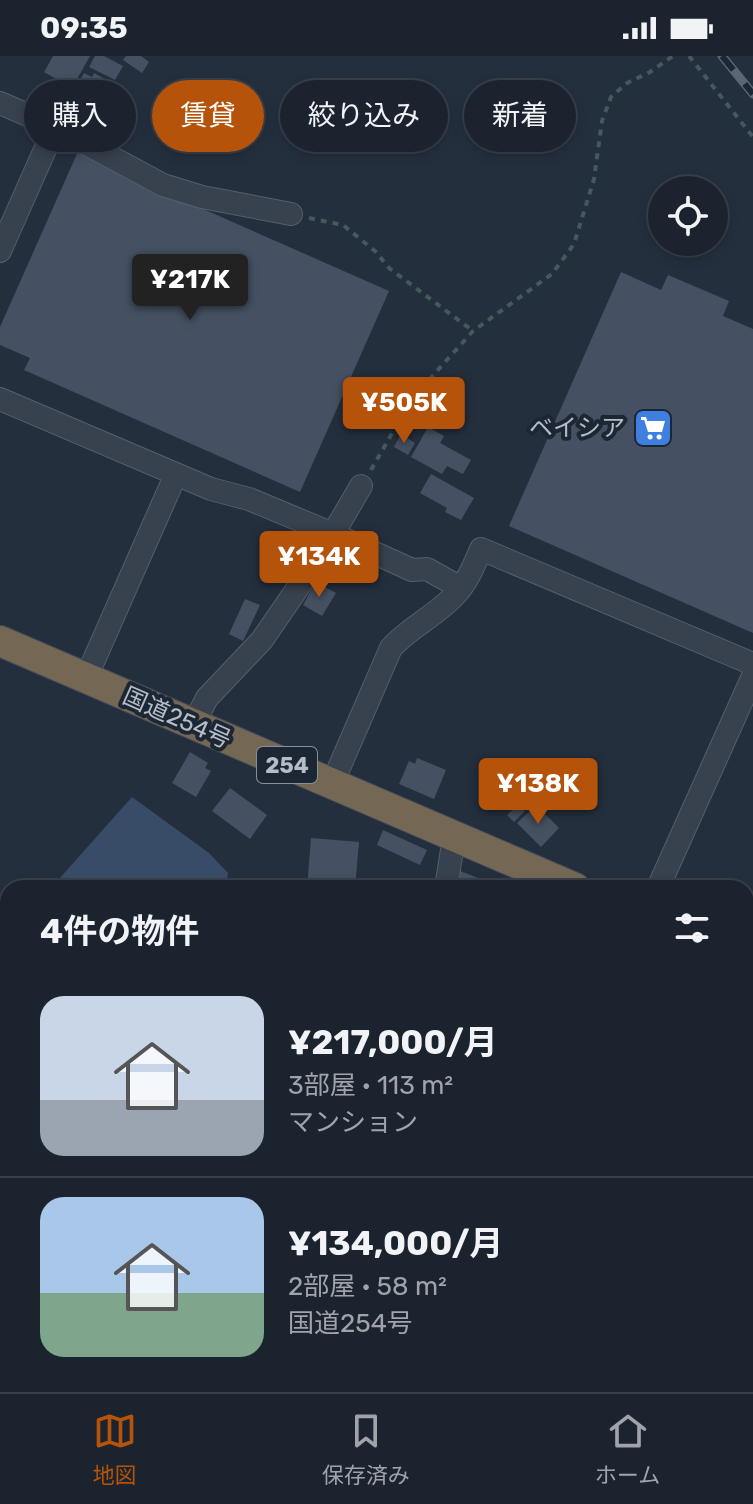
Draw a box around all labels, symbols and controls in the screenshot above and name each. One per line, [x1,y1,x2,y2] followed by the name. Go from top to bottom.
[40,10,128,46] text: 09:35
[24,80,136,152] chip: 購入
[152,80,264,152] chip: 賃貸
[280,80,448,152] chip: 絞り込み
[464,80,576,152] chip: 新着
[648,176,728,256] map controls
[648,176,728,256] button: locate
[134,254,246,322] pin: ¥217K
[150,264,230,295] text: ¥217K
[348,377,460,445] pin: ¥505K
[361,387,447,418] text: ¥505K
[632,407,674,449] supermarket icon: ベイシア
[529,414,625,442] place label: ベイシア
[263,531,375,599] pin: ¥134K
[278,541,360,572] text: ¥134K
[119,682,235,754] street label: 国道254号
[257,747,317,783] road number: 254
[482,758,594,826] pin: ¥138K
[497,768,579,799] text: ¥138K
[670,906,714,950] icon: filters
[40,911,199,952] text: 4件の物件
[288,1022,498,1063] text: ¥217,000/月
[104,1028,200,1124] icon: home
[288,1070,453,1101] text: 3部屋 · 113 m²
[288,1107,418,1138] text: マンション
[288,1223,504,1264] text: ¥134,000/月
[104,1229,200,1325] icon: home
[288,1271,447,1302] text: 2部屋 · 58 m²
[288,1308,413,1339] text: 国道254号
[93,1409,137,1489] tab: 地図
[322,1409,410,1489] tab: 保存済み
[595,1409,660,1489] tab: ホーム

